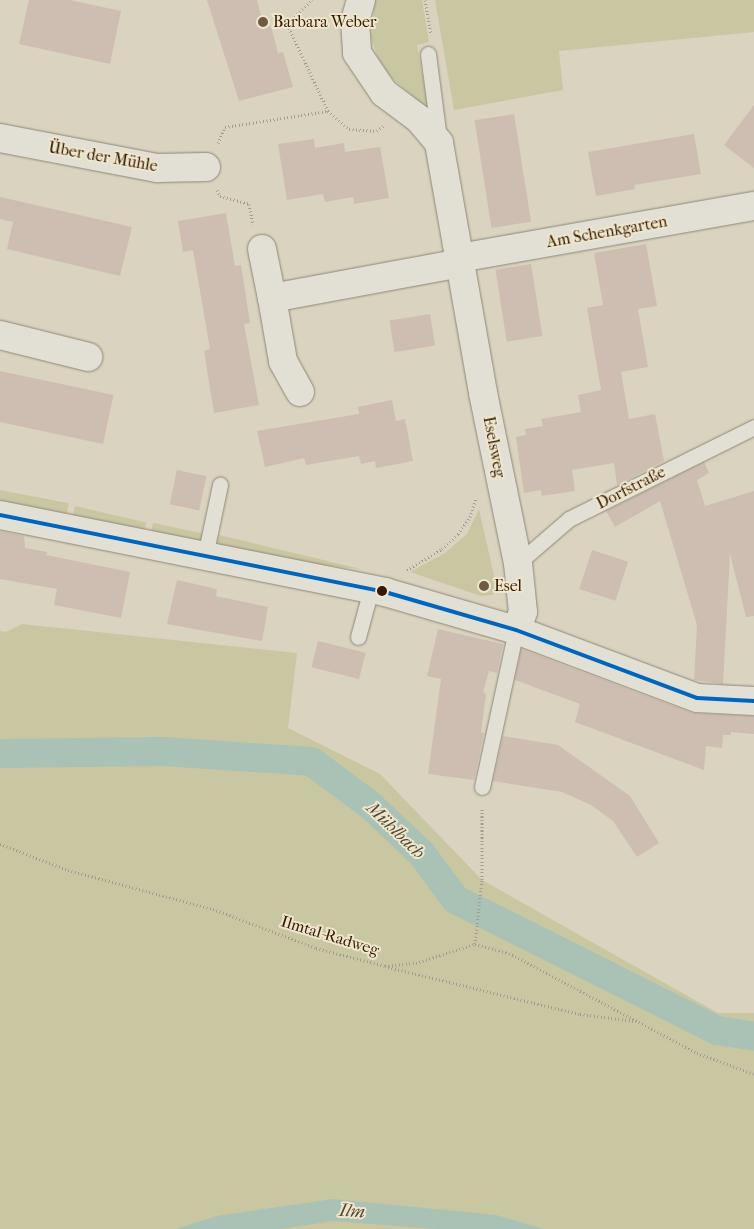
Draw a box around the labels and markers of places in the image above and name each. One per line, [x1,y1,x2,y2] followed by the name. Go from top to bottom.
[273,12,377,32] place label: Barbara Weber
[257,16,269,28] marker: Barbara Weber
[494,576,522,596] place label: Esel
[478,580,490,592] marker: Esel
[377,586,387,596] unlabelled marker

